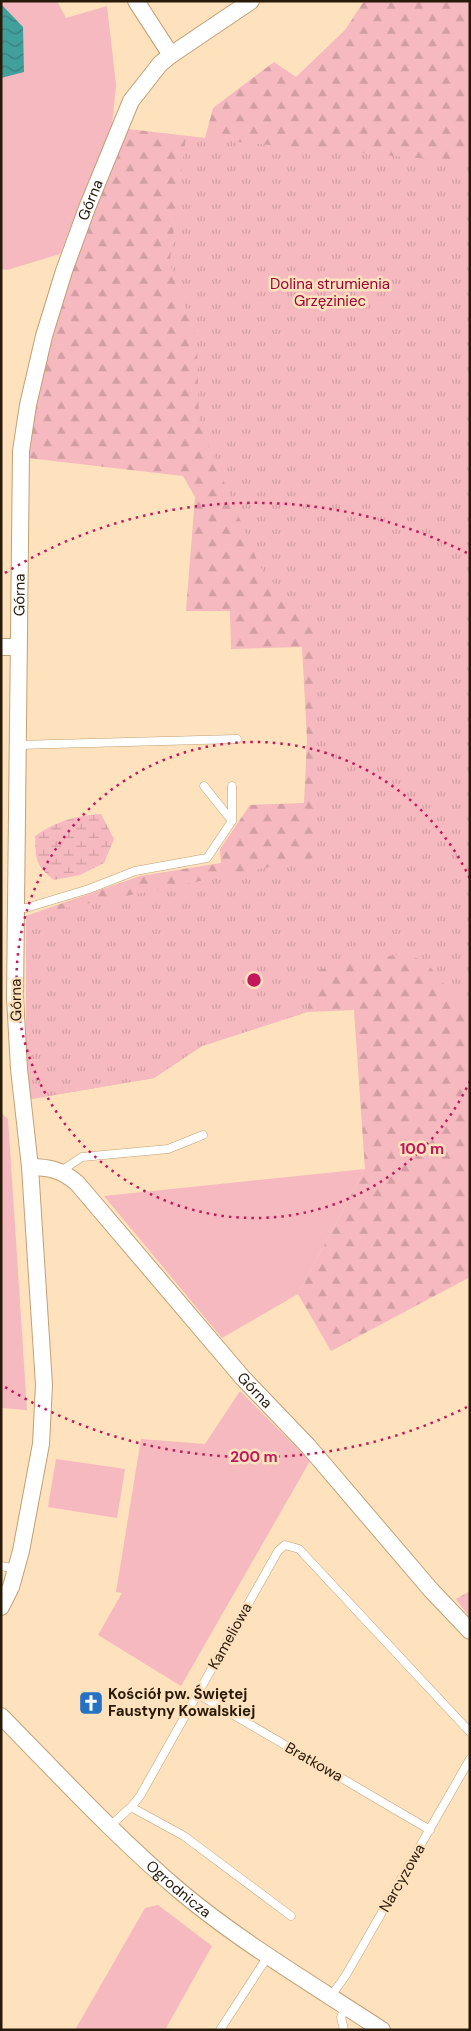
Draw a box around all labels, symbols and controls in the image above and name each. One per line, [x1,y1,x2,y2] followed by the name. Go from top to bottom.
[73,176,108,223] street label: Górna
[270,274,390,311] park label: Dolina strumienia Grzęziniec
[9,573,30,616] street label: Górna
[245,971,263,989] centre of rings
[6,979,26,1021] street label: Górna
[400,1139,444,1159] text: 100 m
[233,1368,277,1413] street label: Górna
[230,1447,278,1467] text: 200 m
[203,1599,257,1673] street label: Kameliowa
[108,1684,255,1721] place label: Kościół pw. Świętej Faustyny Kowalskiej
[78,1690,104,1716] church icon: Kościół pw. Świętej Faustyny Kowalskiej
[282,1737,346,1787] street label: Bratkowa
[374,1840,430,1916] street label: Narcyzowa
[142,1856,215,1922] street label: Ogrodnicza

